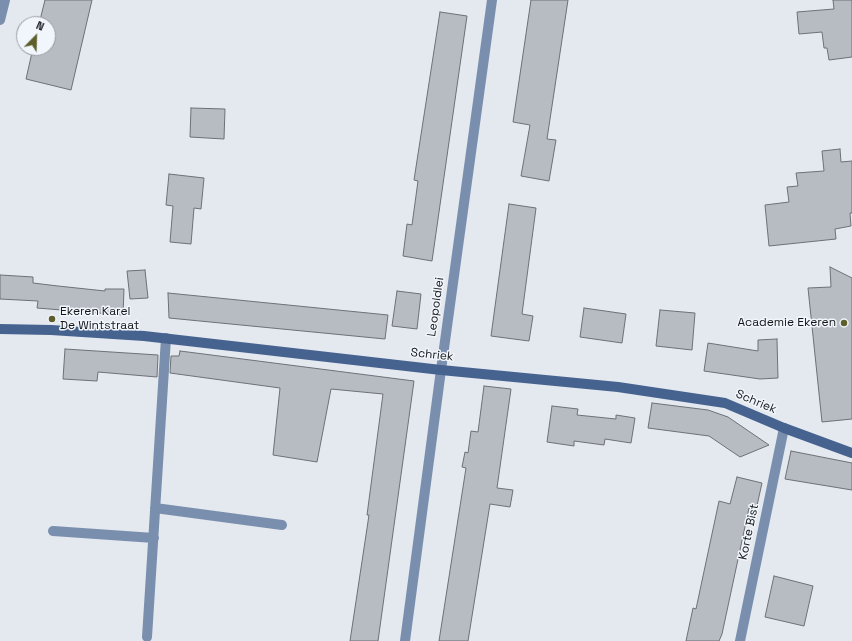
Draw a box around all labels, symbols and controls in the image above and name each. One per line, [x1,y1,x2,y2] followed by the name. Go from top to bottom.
[16,16,56,56] north arrow
[34,18,46,34] text: N
[425,276,447,338] street label: Leopoldlei
[60,305,139,333] place label: Ekeren Karel De Wintstraat
[47,314,57,324] marker: Ekeren Karel De Wintstraat
[737,316,836,330] place label: Academie Ekeren
[839,318,849,328] marker: Academie Ekeren
[410,346,454,364] street label: Schriek
[733,387,779,417] street label: Schriek
[736,503,762,561] street label: Korte Bist

